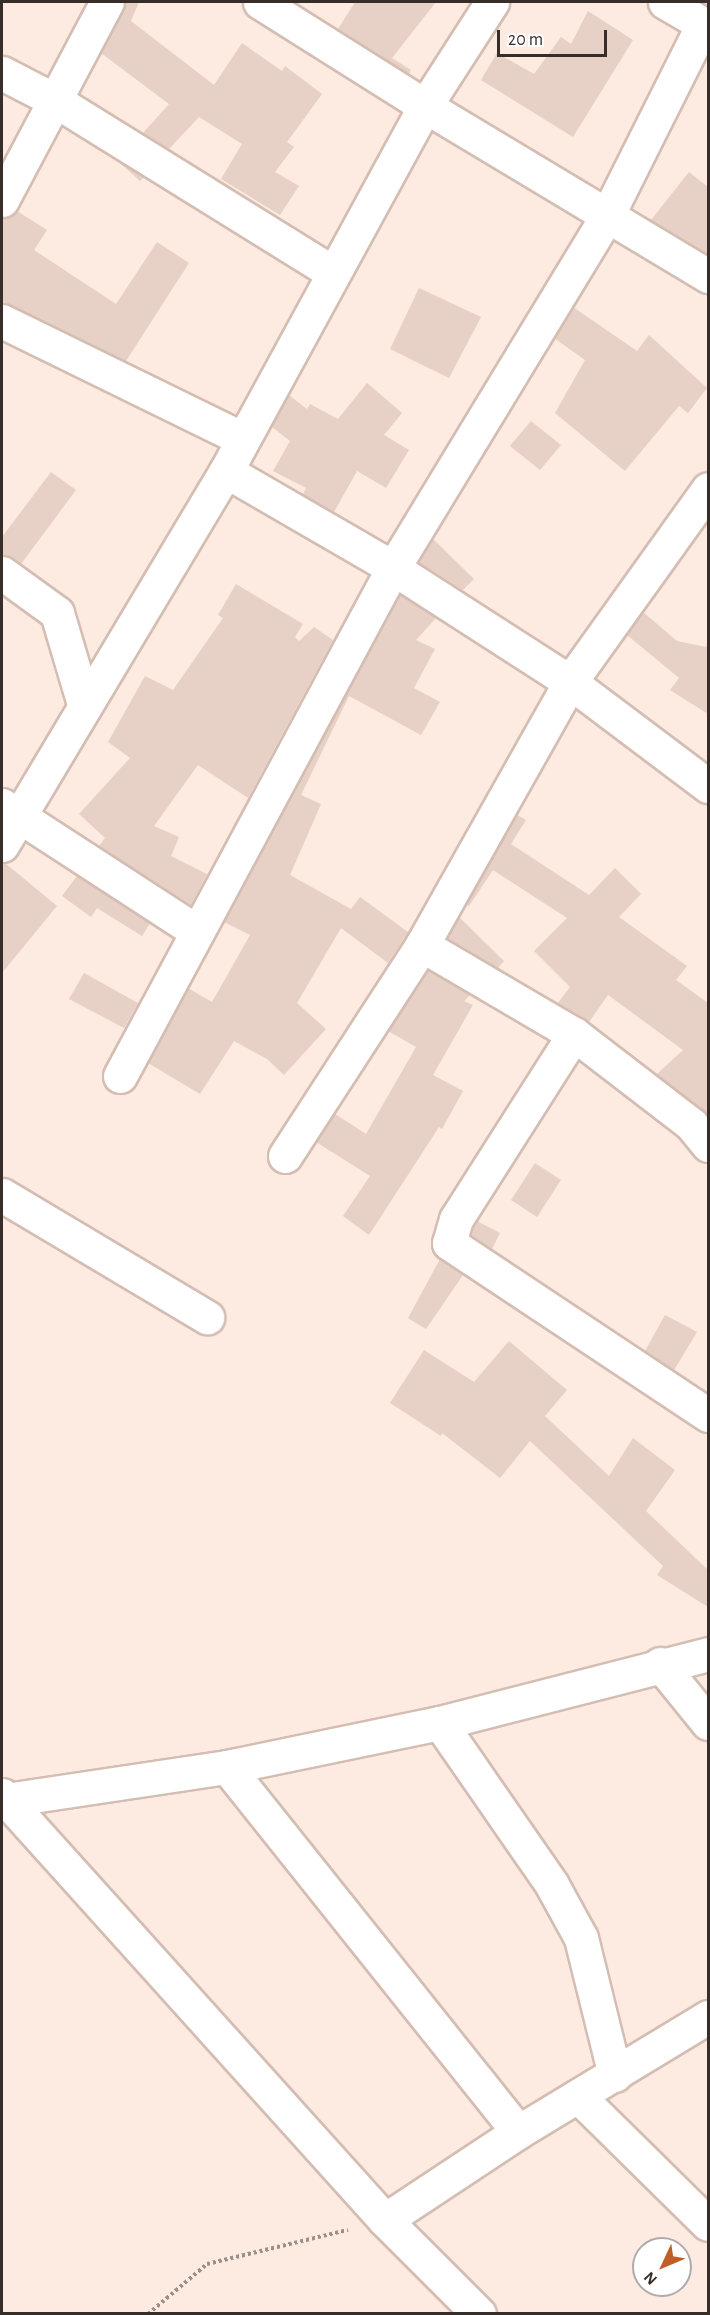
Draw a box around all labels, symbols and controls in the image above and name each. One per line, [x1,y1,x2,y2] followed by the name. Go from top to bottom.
[500,18,610,56] scale bar
[508,31,543,49] text: 20 m
[632,2237,692,2297] north arrow
[641,2269,660,2288] text: N

